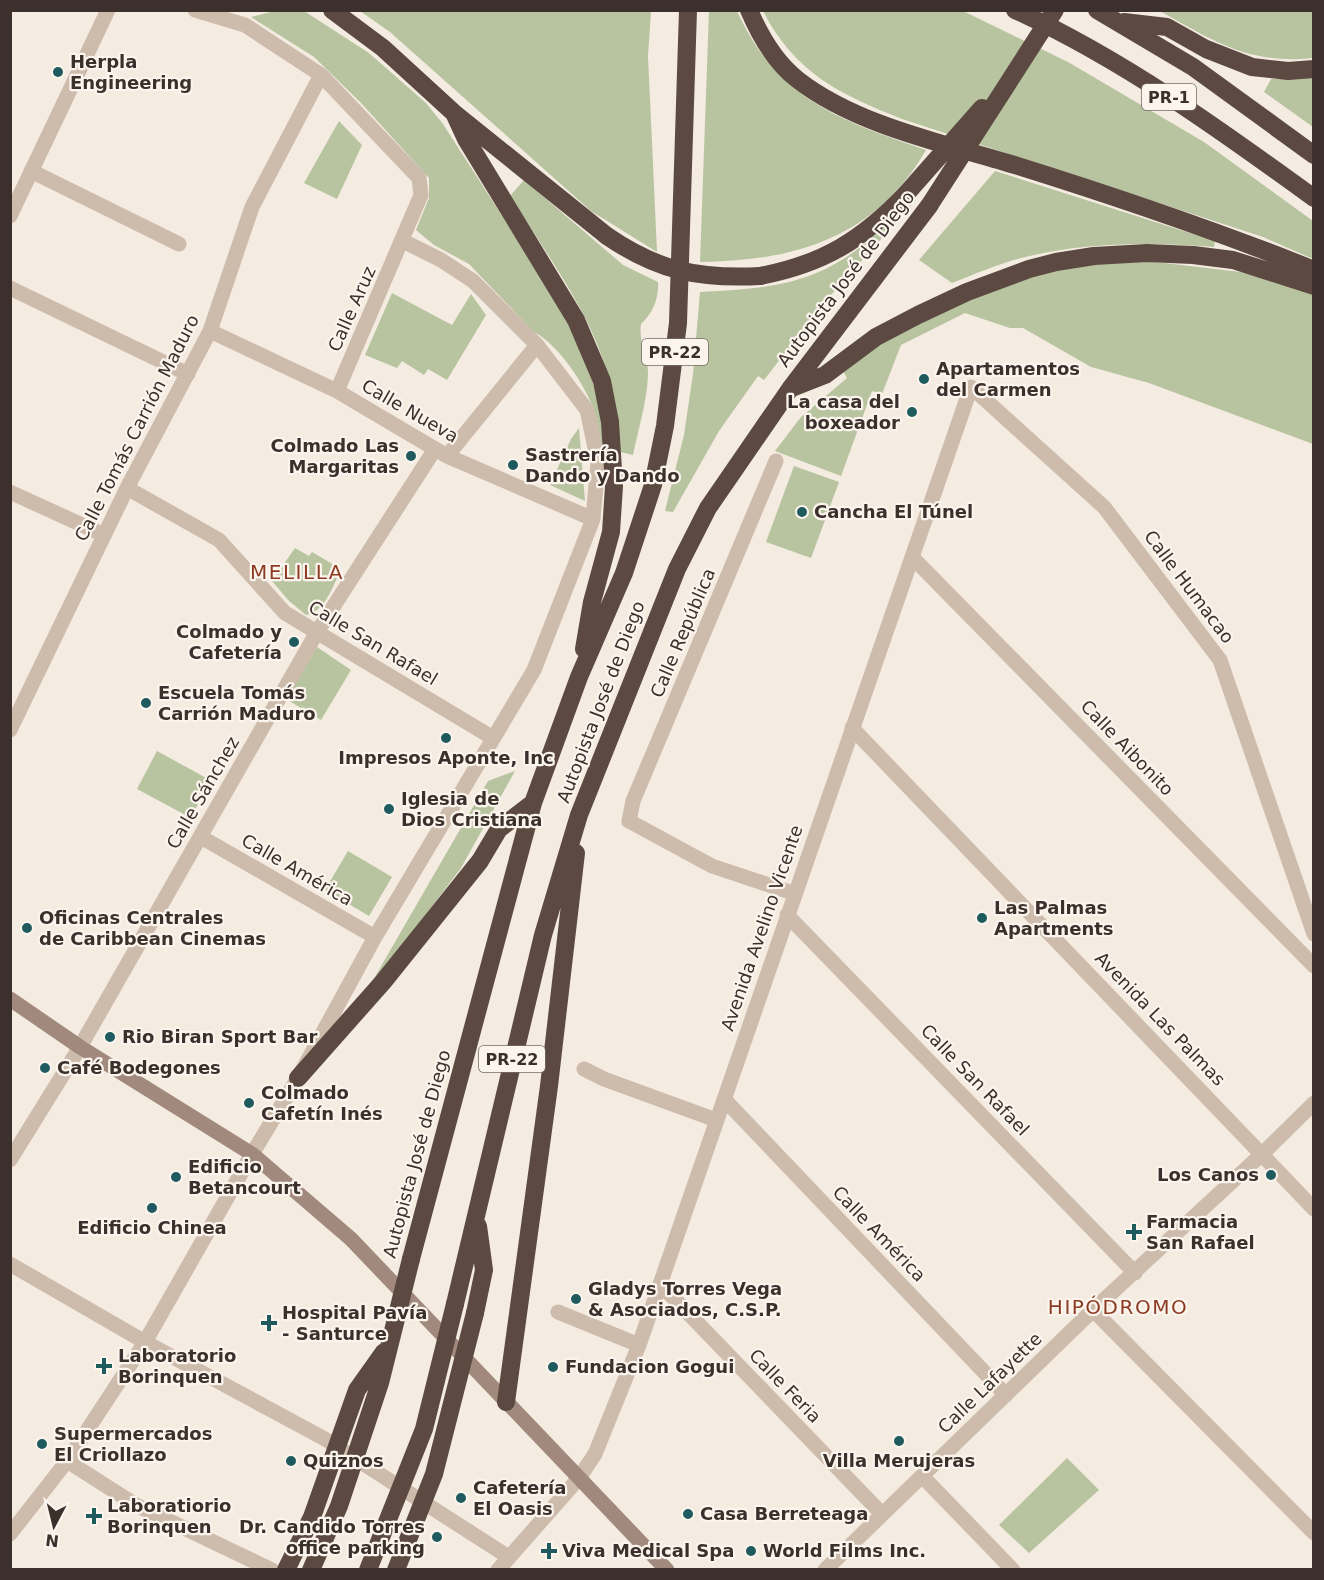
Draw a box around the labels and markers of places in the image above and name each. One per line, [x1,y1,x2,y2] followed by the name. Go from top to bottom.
[70,51,192,93] place label: Herpla Engineering
[51,65,65,79] marker: Herpla Engineering
[936,358,1080,400] place label: Apartamentos del Carmen
[917,372,931,386] marker: Apartamentos del Carmen
[787,391,900,433] place label: La casa del boxeador
[905,405,919,419] marker: La casa del boxeador
[271,435,399,477] place label: Colmado Las Margaritas
[525,444,680,486] place label: Sastrería Dando y Dando
[404,449,418,463] marker: Colmado Las Margaritas
[506,458,520,472] marker: Sastrería Dando y Dando
[814,501,973,522] place label: Cancha El Túnel
[795,505,809,519] marker: Cancha El Túnel
[176,621,282,663] place label: Colmado y Cafetería
[287,635,301,649] marker: Colmado y Cafetería
[158,682,316,724] place label: Escuela Tomás Carrión Maduro
[139,696,153,710] marker: Escuela Tomás Carrión Maduro
[439,731,453,745] marker: Impresos Aponte, Inc
[338,747,554,768] place label: Impresos Aponte, Inc
[401,788,542,830] place label: Iglesia de Dios Cristiana
[382,802,396,816] marker: Iglesia de Dios Cristiana
[994,897,1114,939] place label: Las Palmas Apartments
[39,907,266,949] place label: Oficinas Centrales de Caribbean Cinemas
[975,911,989,925] marker: Las Palmas Apartments
[20,921,34,935] marker: Oficinas Centrales de Caribbean Cinemas
[122,1026,317,1047] place label: Rio Biran Sport Bar
[103,1030,117,1044] marker: Rio Biran Sport Bar
[57,1057,221,1078] place label: Café Bodegones
[38,1061,52,1075] marker: Café Bodegones
[261,1082,383,1124] place label: Colmado Cafetín Inés
[242,1096,256,1110] marker: Colmado Cafetín Inés
[188,1156,301,1198] place label: Edificio Betancourt
[1157,1164,1259,1185] place label: Los Canos
[1264,1168,1278,1182] marker: Los Canos
[169,1170,183,1184] marker: Edificio Betancourt
[145,1201,159,1215] marker: Edificio Chinea
[1146,1211,1255,1253] place label: Farmacia San Rafael
[77,1217,227,1238] place label: Edificio Chinea
[1127,1225,1141,1239] marker: Farmacia San Rafael
[588,1278,782,1320] place label: Gladys Torres Vega & Asociados, C.S.P.
[569,1292,583,1306] marker: Gladys Torres Vega & Asociados, C.S.P.
[282,1302,427,1344] place label: Hospital Pavía - Santurce
[260,1314,278,1332] marker: Hospital Pavía - Santurce
[118,1345,236,1387] place label: Laboratorio Borinquen
[565,1356,734,1377] place label: Fundacion Gogui
[95,1357,113,1375] marker: Laboratorio Borinquen
[546,1360,560,1374] marker: Fundacion Gogui
[54,1423,212,1465] place label: Supermercados El Criollazo
[892,1434,906,1448] marker: Villa Merujeras
[35,1437,49,1451] marker: Supermercados El Criollazo
[303,1450,384,1471] place label: Quiznos
[823,1450,975,1471] place label: Villa Merujeras
[284,1454,298,1468] marker: Quiznos
[473,1477,566,1519] place label: Cafetería El Oasis
[454,1491,468,1505] marker: Cafetería El Oasis
[107,1495,231,1537] place label: Laboratiorio Borinquen
[700,1503,868,1524] place label: Casa Berreteaga
[85,1507,103,1525] marker: Laboratiorio Borinquen
[681,1507,695,1521] marker: Casa Berreteaga
[239,1516,425,1558] place label: Dr. Candido Torres office parking
[430,1530,444,1544] marker: Dr. Candido Torres office parking
[562,1540,734,1561] place label: Viva Medical Spa
[763,1540,926,1561] place label: World Films Inc.
[540,1542,558,1560] marker: Viva Medical Spa
[744,1544,758,1558] marker: World Films Inc.

